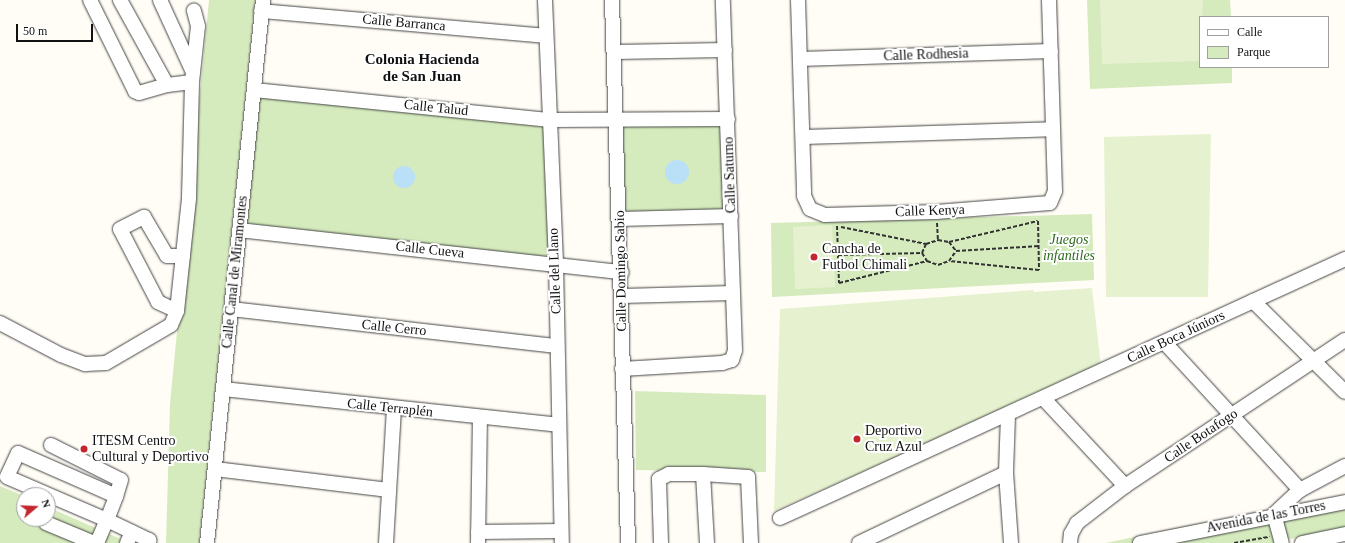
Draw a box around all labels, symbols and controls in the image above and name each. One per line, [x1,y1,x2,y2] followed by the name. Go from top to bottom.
[362,11,446,35] street label: Calle Barranca
[18,16,95,42] scale bar
[1199,16,1329,68] legend
[23,24,47,38] text: 50 m
[1237,25,1262,39] text: Calle
[883,45,969,65] street label: Calle Rodhesia
[1237,45,1270,59] text: Parque
[365,50,479,85] district label: Colonia Hacienda de San Juan
[403,96,469,120] street label: Calle Talud
[720,136,740,214] street label: Calle Saturno
[219,195,251,349] street label: Calle Canal de Miramontes
[895,201,965,221] street label: Calle Kenya
[612,210,630,332] street label: Calle Domingo Sabio
[545,228,565,314] street label: Calle del Llano
[1043,232,1095,264] park label: Juegos infantiles
[395,238,465,262] street label: Calle Cueva
[822,241,907,274] place label: Cancha de Futbol Chimali
[809,252,819,262] marker: Cancha de Futbol Chimali
[1125,307,1227,367] street label: Calle Boca Júniors
[361,316,427,340] street label: Calle Cerro
[346,395,434,421] street label: Calle Terraplén
[1161,405,1241,467] street label: Calle Botafogo
[865,423,923,456] place label: Deportivo Cruz Azul
[92,433,209,466] place label: ITESM Centro Cultural y Deportivo
[852,434,862,444] marker: Deportivo Cruz Azul
[79,444,89,454] marker: ITESM Centro Cultural y Deportivo
[16,487,56,527] north arrow
[1205,497,1327,537] street label: Avenida de las Torres
[39,498,53,509] text: N

